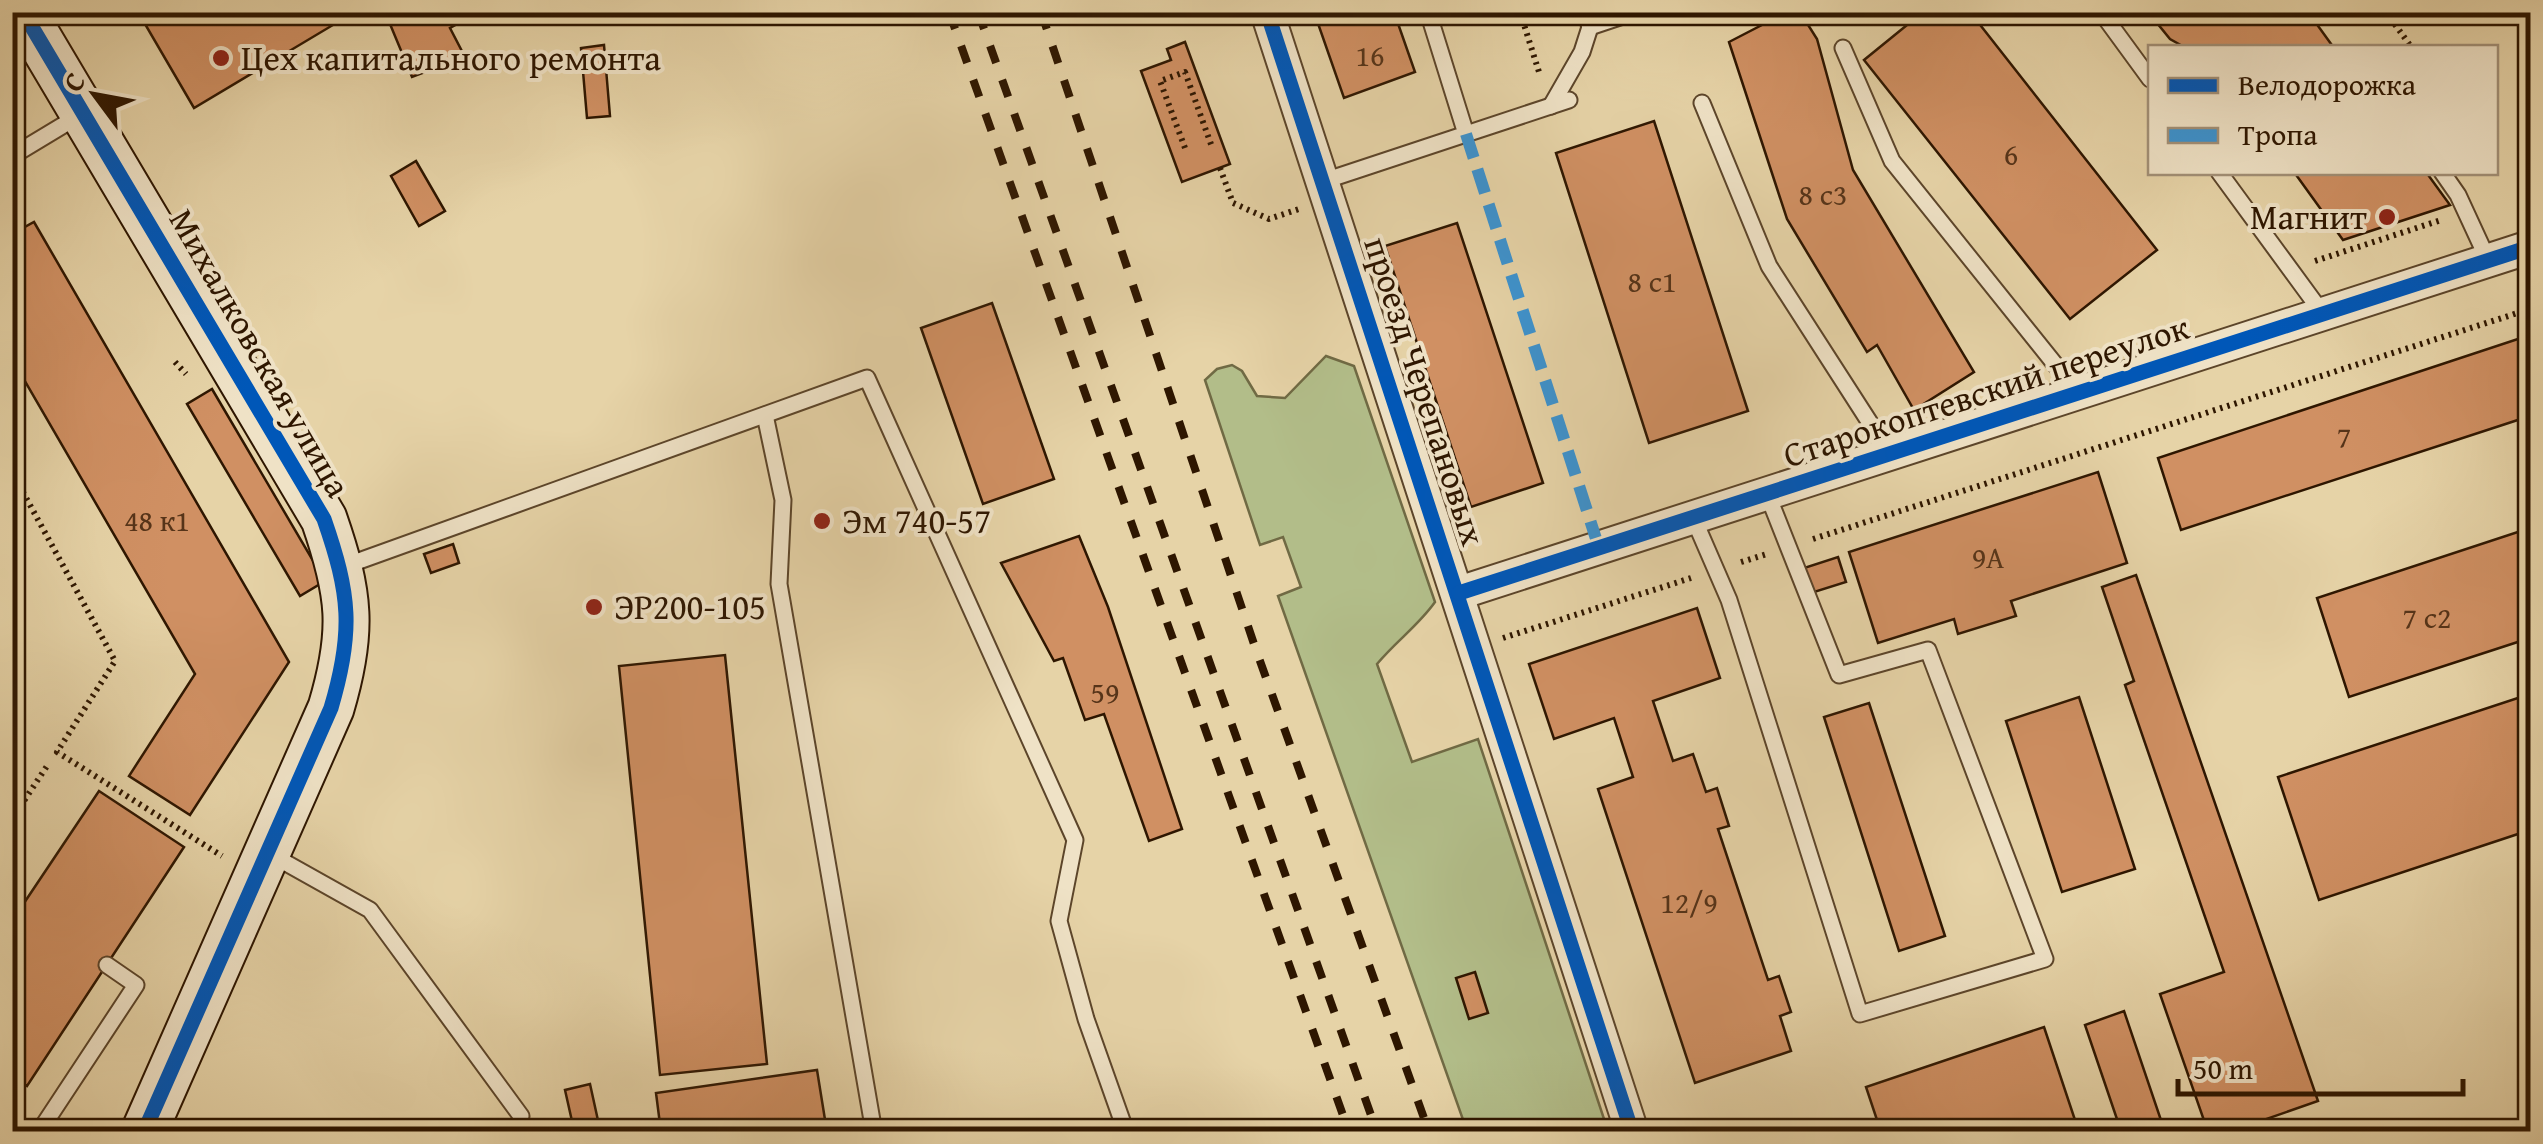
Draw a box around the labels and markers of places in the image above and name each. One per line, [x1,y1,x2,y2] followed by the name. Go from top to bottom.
[241,32,661,83] place label: Цех капитального ремонта
[210,47,232,69] marker: Цех капитального ремонта
[2250,191,2367,242] place label: Магнит
[2376,206,2398,228] marker: Магнит
[842,495,991,546] place label: Эм 740-57
[811,510,833,532] marker: Эм 740-57
[614,581,766,632] place label: ЭР200-105
[583,596,605,618] marker: ЭР200-105

